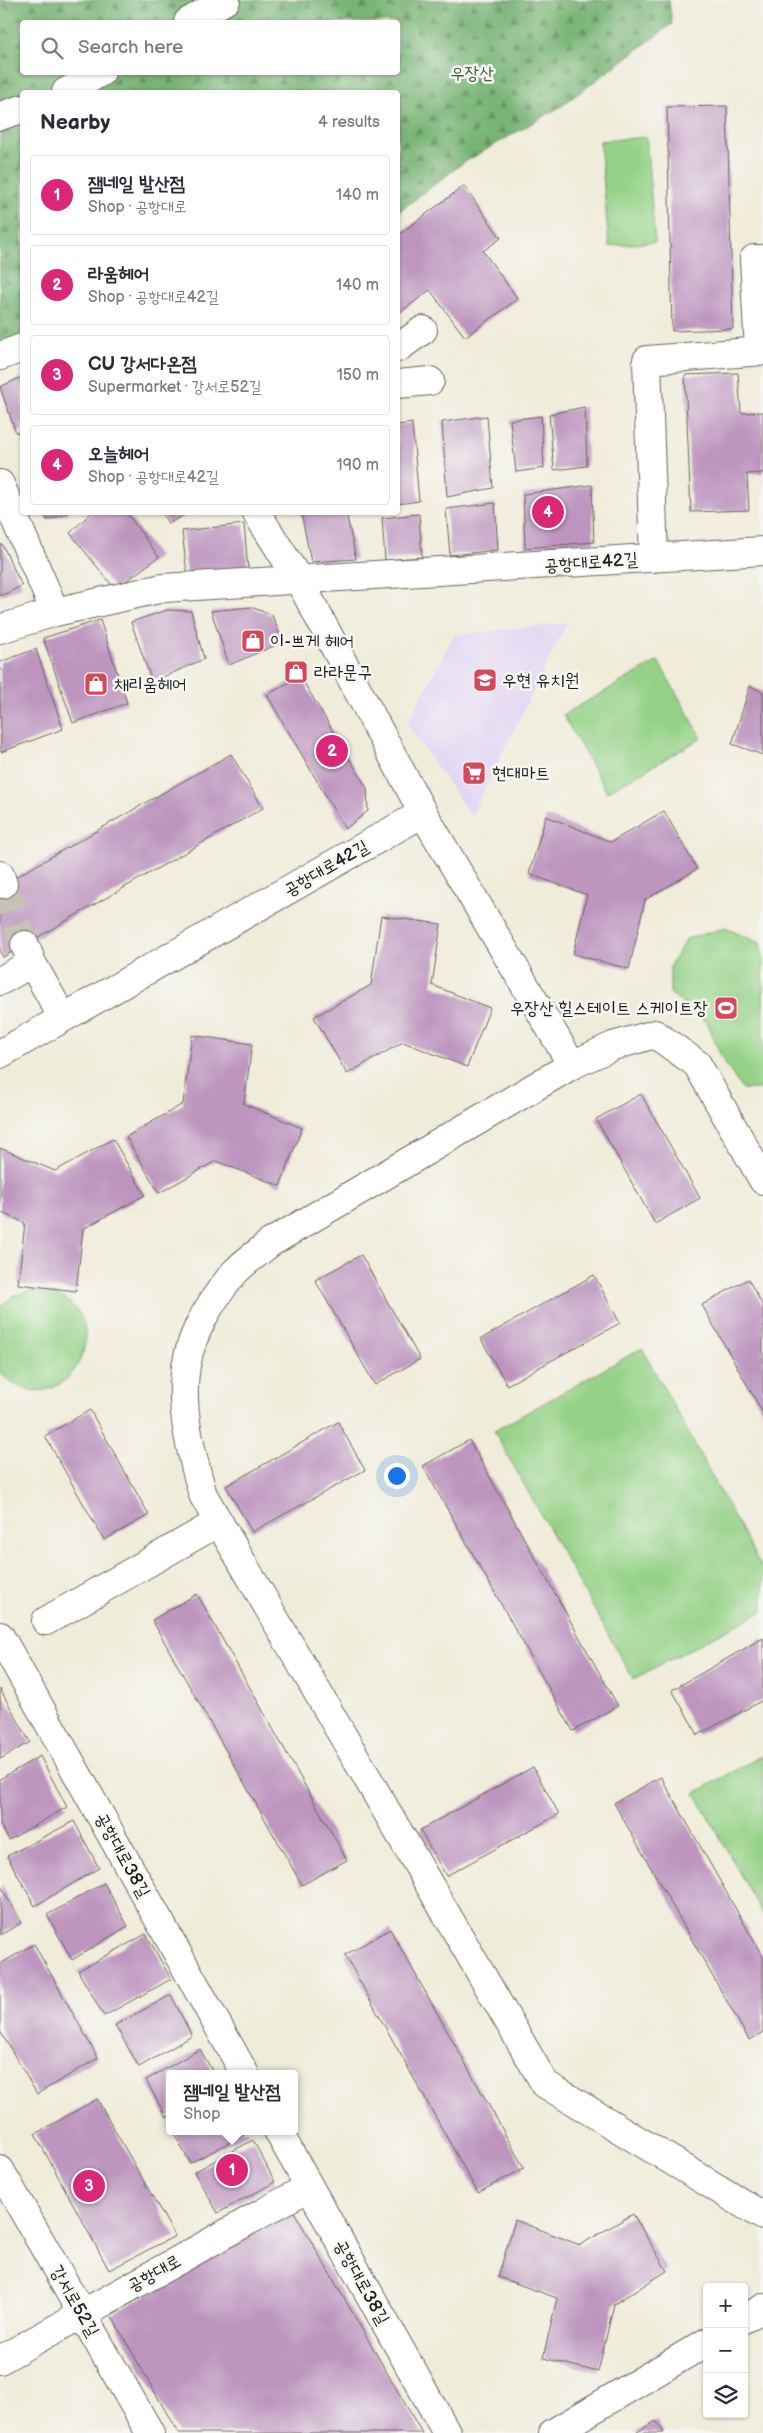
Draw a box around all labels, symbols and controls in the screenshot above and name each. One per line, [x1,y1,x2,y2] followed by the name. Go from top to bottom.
[20,20,400,75] search box
[38,34,66,62] icon: search
[78,36,183,59] text: Search here
[450,63,494,84] park label: 우장산
[40,110,110,135] text: Nearby
[318,113,380,132] text: 4 results
[88,173,185,196] text: 잼네일 발산점
[54,186,60,205] text: 1
[336,186,379,205] text: 140 m
[88,198,187,217] text: Shop · 공항대로
[88,263,149,286] text: 라움헤어
[52,276,62,295] text: 2
[336,276,379,295] text: 140 m
[88,288,219,307] text: Shop · 공항대로42길
[88,353,197,376] text: CU 강서다온점
[52,366,62,385] text: 3
[337,366,379,385] text: 150 m
[88,378,262,397] text: Supermarket · 강서로52길
[88,443,149,466] text: 오늘헤어
[52,456,62,475] text: 4
[337,456,379,475] text: 190 m
[88,468,219,487] text: Shop · 공항대로42길
[532,493,564,531] pin: 4
[543,549,639,576] street label: 공항대로42길
[240,628,266,654] shop icon: 이-쁘게 헤어
[270,631,354,652] place label: 이-쁘게 헤어
[283,659,309,685] shop icon: 라라문구
[314,662,372,683] place label: 라라문구
[472,667,498,693] school or university icon: 우현 유치원
[502,670,579,691] place label: 우현 유치원
[83,671,109,697] shop icon: 채리움헤어
[114,674,186,695] place label: 채리움헤어
[316,732,348,770] pin: 2
[461,760,487,786] supermarket icon: 현대마트
[492,763,550,784] place label: 현대마트
[280,836,373,901] street label: 공항대로42길
[713,995,739,1021] sports icon: 우장산 힐스테이트 스케이트장
[510,998,708,1019] place label: 우장산 힐스테이트 스케이트장
[384,1463,410,1489] your location
[91,1809,155,1902] street label: 공항대로38길
[166,2070,298,2135] popup
[184,2081,280,2104] text: 잼네일 발산점
[184,2105,220,2124] text: Shop
[216,2151,248,2189] pin: 1
[73,2167,105,2205] pin: 3
[330,2236,394,2329] street label: 공항대로38길
[124,2250,185,2297] street label: 공항대로
[46,2262,104,2341] street label: 강서로52길
[703,2283,748,2418] map controls
[703,2283,748,2328] button: +
[703,2328,748,2373] button: −
[703,2373,748,2418] button: layers

